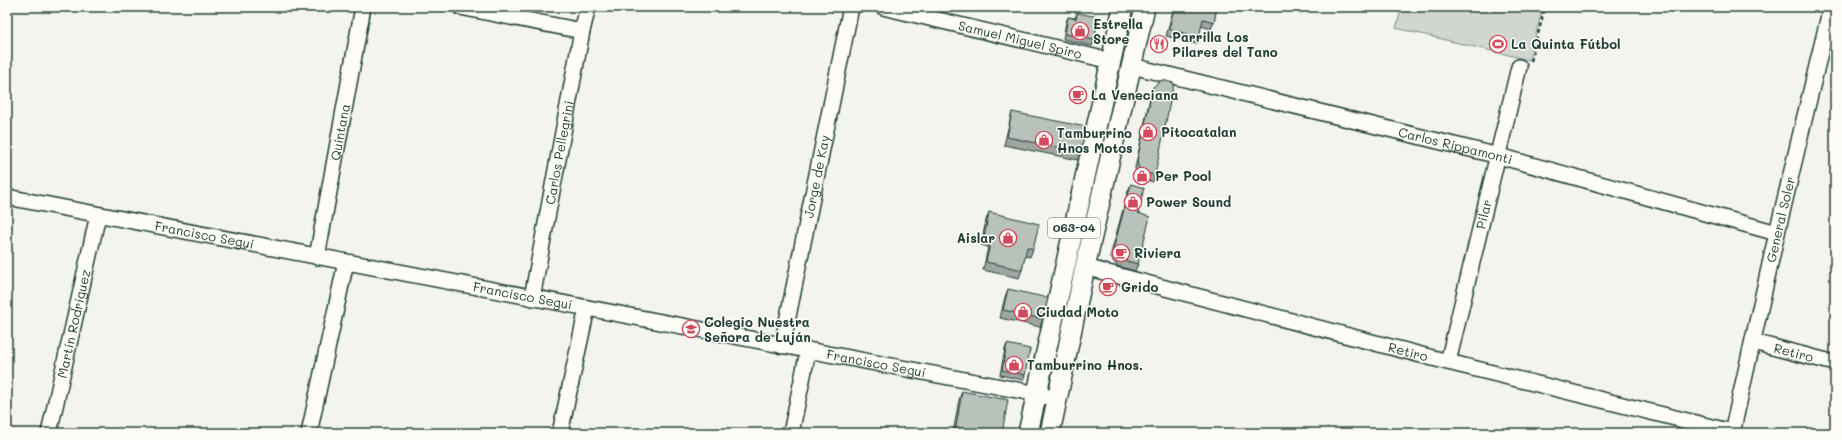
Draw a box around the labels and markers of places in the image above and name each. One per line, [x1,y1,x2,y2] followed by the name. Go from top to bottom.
[1093,15,1143,47] place label: Estrella Store
[1070,21,1090,41] shop icon: Estrella Store
[1172,28,1278,60] place label: Parrilla Los Pilares del Tano
[1149,34,1169,54] restaurant icon: Parrilla Los Pilares del Tano
[1488,34,1508,54] sports icon: La Quinta Fútbol
[1511,35,1621,52] place label: La Quinta Fútbol
[1068,85,1088,105] cafe icon: La Veneciana
[1091,86,1178,103] place label: La Veneciana
[1138,122,1158,142] shop icon: Pitocatalan
[1161,123,1236,140] place label: Pitocatalan
[1057,124,1133,156] place label: Tamburrino Hnos Motos
[1034,130,1054,150] shop icon: Tamburrino Hnos Motos
[1132,166,1152,186] shop icon: Per Pool
[1155,167,1211,184] place label: Per Pool
[1123,192,1143,212] shop icon: Power Sound
[1146,193,1231,210] place label: Power Sound
[998,228,1018,248] shop icon: Aislar
[957,229,995,246] place label: Aislar
[1111,243,1131,263] cafe icon: Riviera
[1134,244,1181,261] place label: Riviera
[1098,277,1118,297] cafe icon: Grido
[1121,278,1158,295] place label: Grido
[1013,302,1033,322] shop icon: Ciudad Moto
[1036,303,1119,320] place label: Ciudad Moto
[704,313,811,345] place label: Colegio Nuestra Señora de Luján
[681,319,701,339] school or university icon: Colegio Nuestra Señora de Luján
[1004,355,1024,375] shop icon: Tamburrino Hnos.
[1027,356,1143,373] place label: Tamburrino Hnos.

